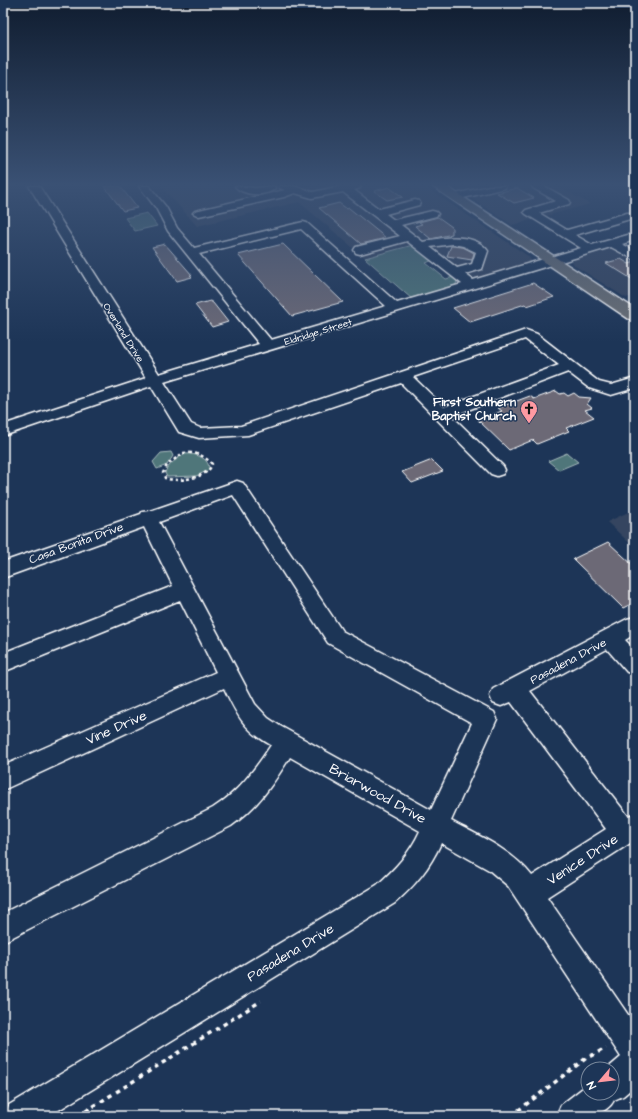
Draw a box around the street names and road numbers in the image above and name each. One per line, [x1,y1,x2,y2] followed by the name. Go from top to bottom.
[99,300,147,365] street label: Overland Drive
[283,315,354,350] street label: Eldridge Street
[27,518,126,568] street label: Casa Bonita Drive
[527,634,610,689] street label: Pasadena Drive
[83,705,150,750] street label: Vine Drive
[325,759,430,829] street label: Briarwood Drive
[543,829,622,890] street label: Venice Drive
[243,919,338,987] street label: Pasadena Drive

